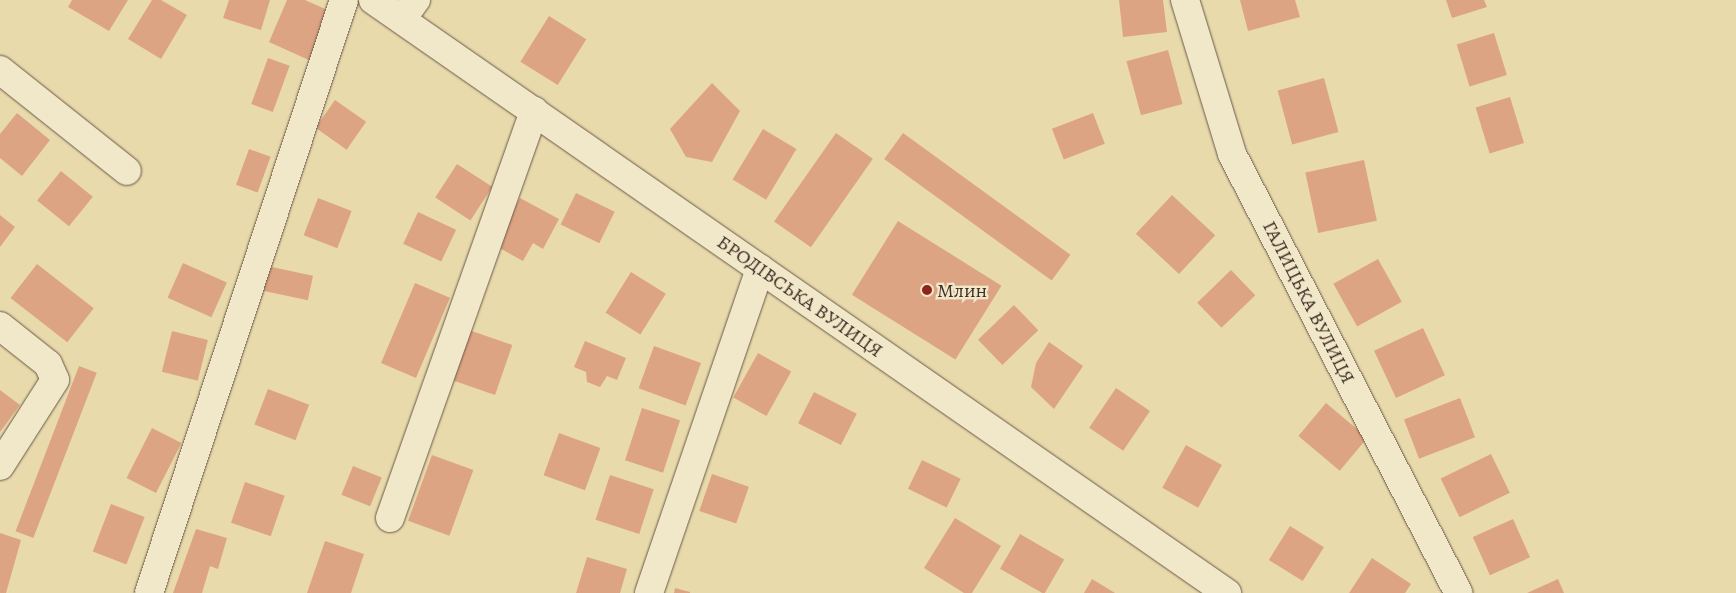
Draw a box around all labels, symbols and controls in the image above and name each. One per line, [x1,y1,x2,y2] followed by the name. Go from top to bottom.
[1258,217,1360,387] street label: ГАЛИЦЬКА ВУЛИЦЯ
[712,230,888,362] street label: БРОДІВСЬКА ВУЛИЦЯ
[937,278,987,302] place label: Млин
[921,284,933,296] marker: Млин

